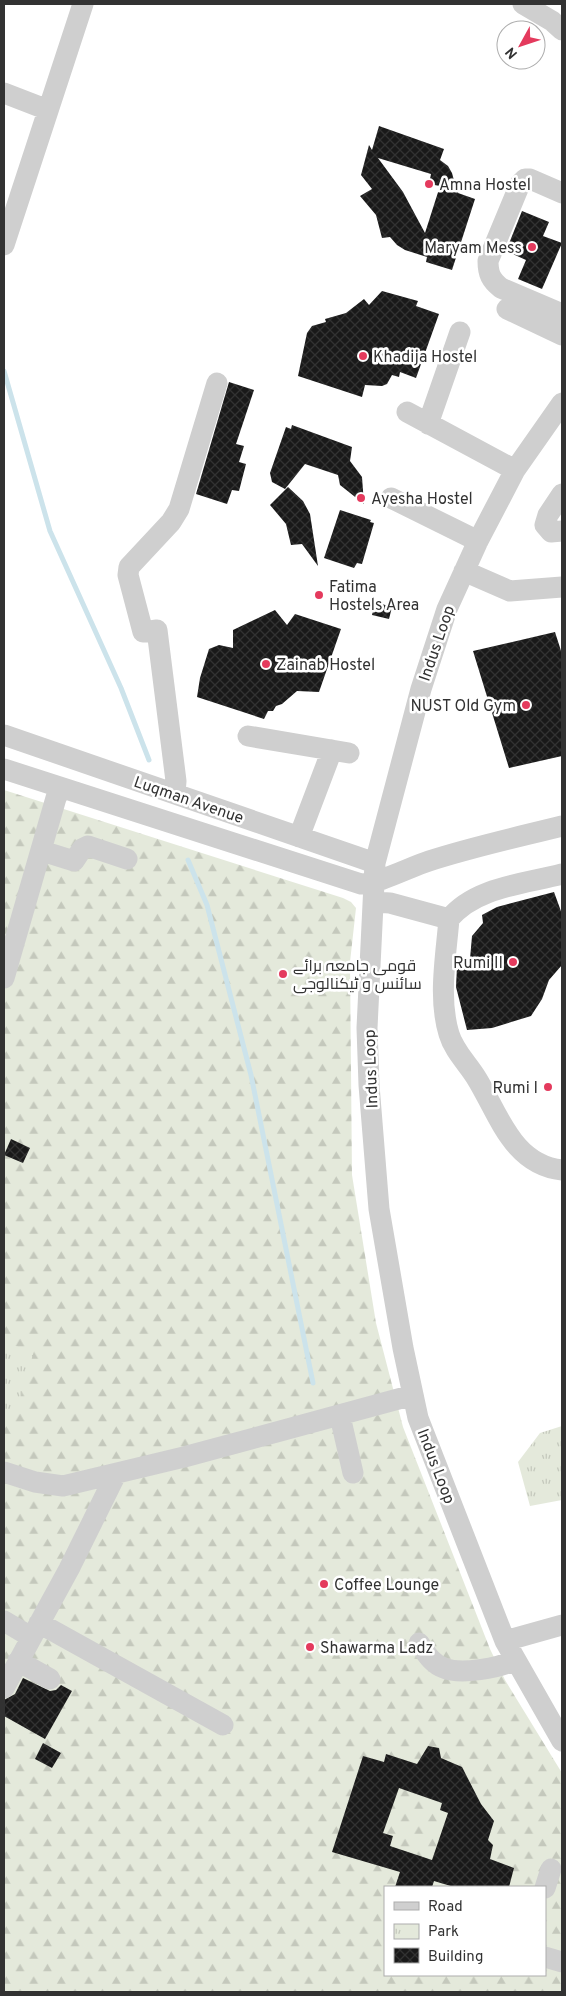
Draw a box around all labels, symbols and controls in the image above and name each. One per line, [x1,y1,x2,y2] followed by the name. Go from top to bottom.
[496,20,546,70] north arrow
[502,43,522,62] text: N
[439,176,531,196] place label: Amna Hostel
[423,178,435,190] marker: Amna Hostel
[424,239,522,259] place label: Maryam Mess
[526,241,538,253] marker: Maryam Mess
[373,348,477,368] place label: Khadija Hostel
[357,350,369,362] marker: Khadija Hostel
[371,490,473,510] place label: Ayesha Hostel
[355,492,367,504] marker: Ayesha Hostel
[329,578,419,616] place label: Fatima Hostels Area
[313,589,325,601] marker: Fatima Hostels Area
[416,603,460,684] street label: Indus Loop
[276,656,375,676] place label: Zainab Hostel
[260,658,272,670] marker: Zainab Hostel
[410,697,516,717] place label: NUST Old Gym
[520,699,532,711] marker: NUST Old Gym
[131,773,246,829] street label: Luqman Avenue
[453,954,503,974] place label: Rumi II
[507,956,519,968] marker: Rumi II
[293,957,422,995] place label: قومی جامعہ برائے سائنس و ٹیکنالوجی
[277,968,289,980] marker: قومی جامعہ برائے سائنس و ٹیکنالوجی
[361,1029,383,1109] street label: Indus Loop
[493,1079,538,1099] place label: Rumi I
[542,1081,554,1093] marker: Rumi I
[412,1426,459,1507] street label: Indus Loop
[334,1576,439,1596] place label: Coffee Lounge
[318,1578,330,1590] marker: Coffee Lounge
[320,1639,433,1659] place label: Shawarma Ladz
[304,1641,316,1653] marker: Shawarma Ladz
[384,1886,546,1976] legend
[428,1898,463,1917] text: Road
[428,1923,459,1942] text: Park
[428,1948,483,1967] text: Building

